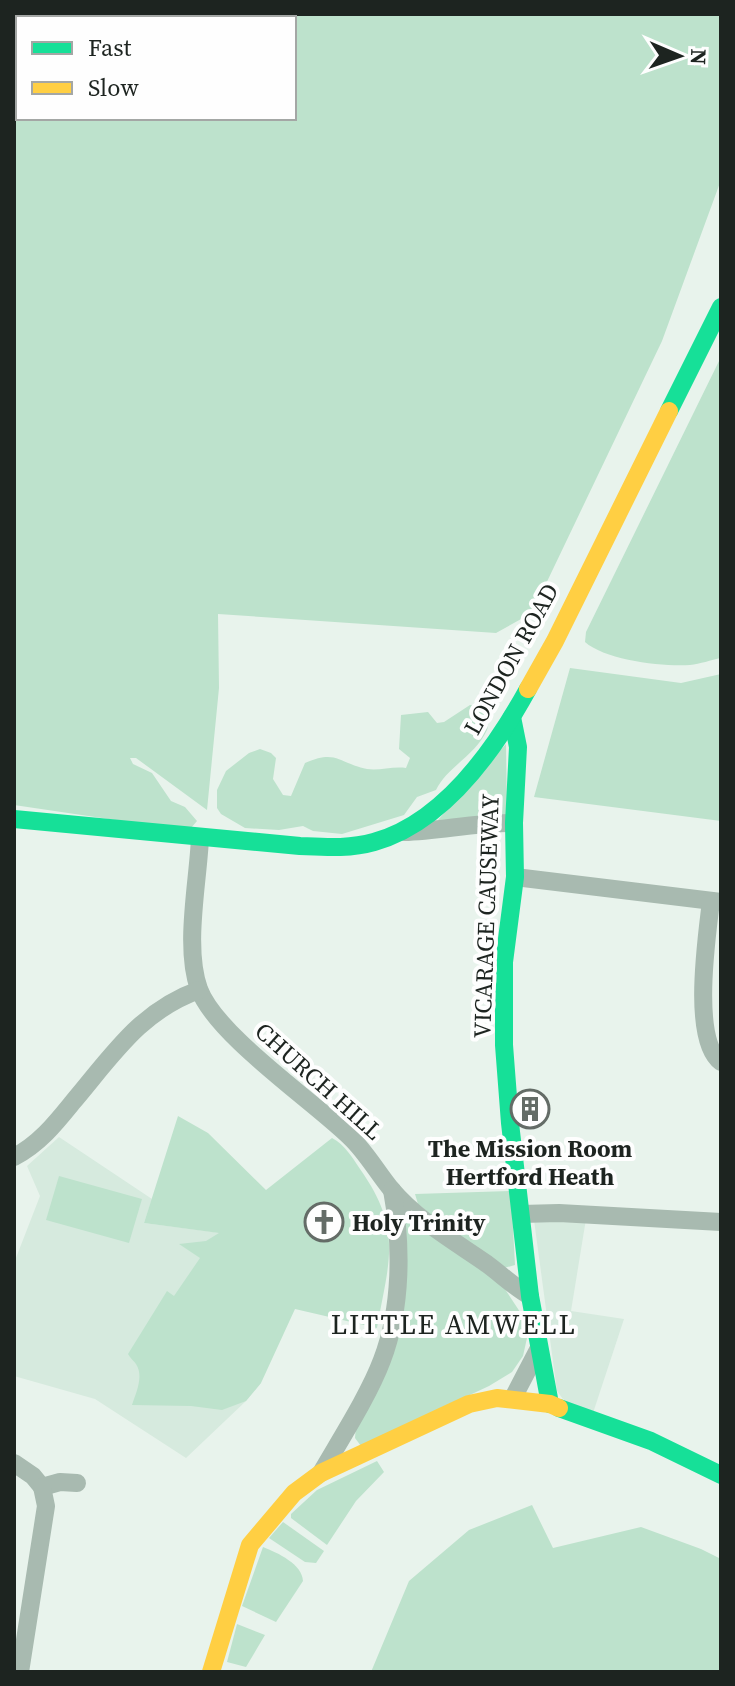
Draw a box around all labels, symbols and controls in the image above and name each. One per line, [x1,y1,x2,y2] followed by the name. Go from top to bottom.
[16,16,296,120] legend
[639,16,719,96] north arrow
[88,31,132,64] text: Fast
[684,48,714,65] text: N
[88,71,139,104] text: Slow
[456,577,566,741] street label: LONDON ROAD
[465,793,507,1039] street label: VICARAGE CAUSEWAY
[248,1015,390,1147] street label: CHURCH HILL
[509,1088,551,1130] building icon: The Mission Room Hertford Heath
[428,1132,633,1193] place label: The Mission Room Hertford Heath
[303,1201,345,1243] church icon: Holy Trinity
[352,1206,486,1239] place label: Holy Trinity
[331,1305,577,1343] district label: LITTLE AMWELL

